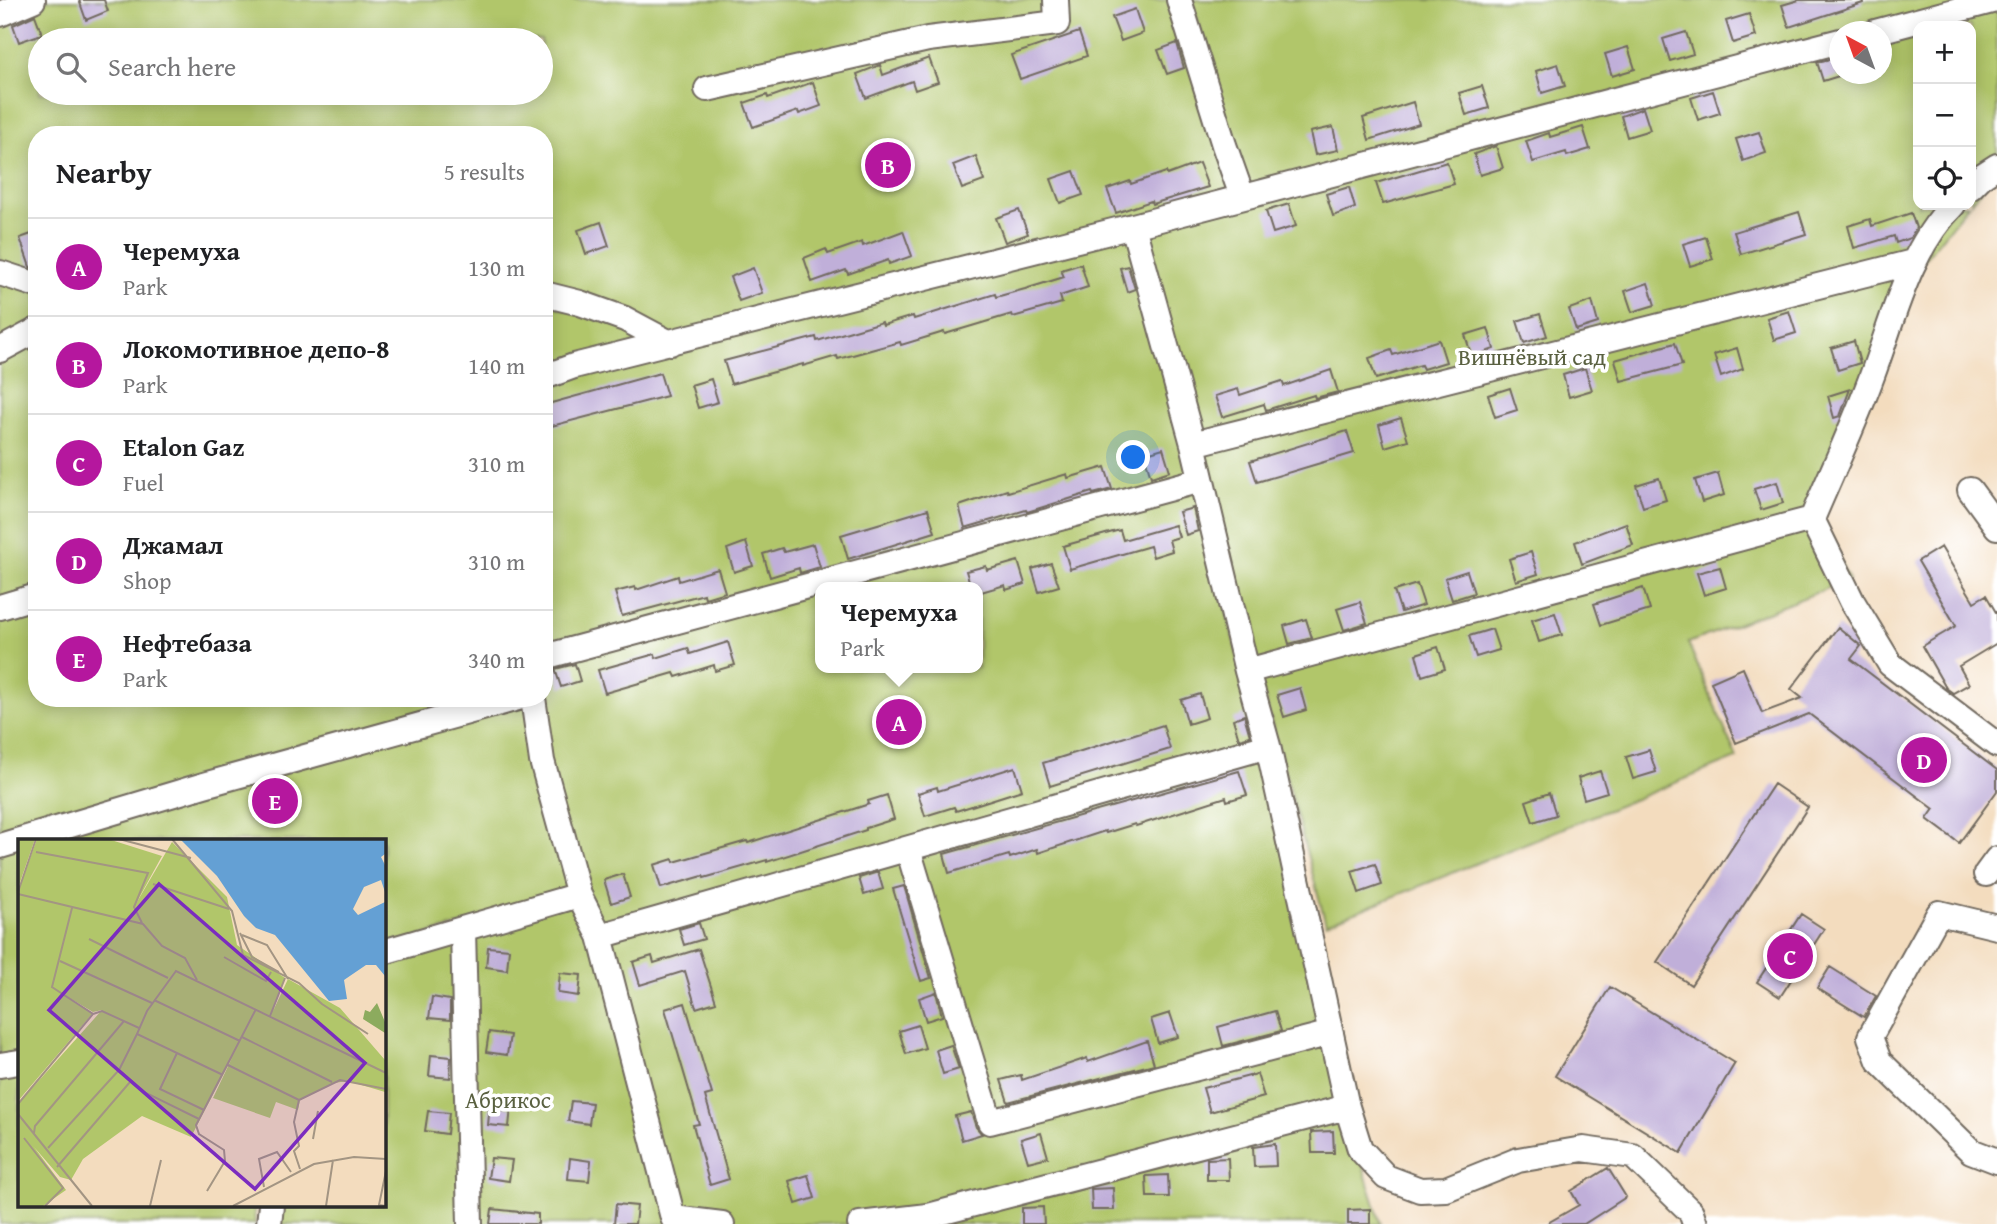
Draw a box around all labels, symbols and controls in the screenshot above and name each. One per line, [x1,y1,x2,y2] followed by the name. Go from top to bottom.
[1829,21,1892,84] north arrow
[1913,21,1976,210] map controls
[1913,21,1976,84] button: +
[28,28,553,105] search box
[108,47,236,86] text: Search here
[52,48,90,86] icon: search
[1913,84,1976,147] button: −
[865,139,911,191] pin: B
[1913,147,1976,210] button: locate
[56,150,152,194] text: Nearby
[444,155,525,188] text: 5 results
[123,231,240,270] text: Черемуха
[72,251,86,284] text: A
[468,251,525,284] text: 130 m
[123,270,167,303] text: Park
[123,329,389,368] text: Локомотивное депо-8
[1458,340,1606,373] park label: Вишнёвый сад
[72,349,86,382] text: B
[468,349,525,382] text: 140 m
[123,368,167,401] text: Park
[123,427,245,466] text: Etalon Gaz
[1116,440,1150,474] your location
[72,447,86,480] text: C
[468,447,525,480] text: 310 m
[123,466,164,499] text: Fuel
[123,525,223,564] text: Джамал
[72,545,86,578] text: D
[468,545,525,578] text: 310 m
[123,564,171,597] text: Shop
[815,582,983,673] popup
[840,592,958,631] text: Черемуха
[123,623,252,662] text: Нефтебаза
[840,631,885,664] text: Park
[73,643,85,676] text: E
[468,643,525,676] text: 340 m
[123,662,167,695] text: Park
[876,696,922,748] pin: A
[1901,734,1947,786] pin: D
[252,775,298,827] pin: E
[18,839,385,1206] inset map
[1767,930,1813,982] pin: C
[465,1083,551,1116] park label: Абрикос

